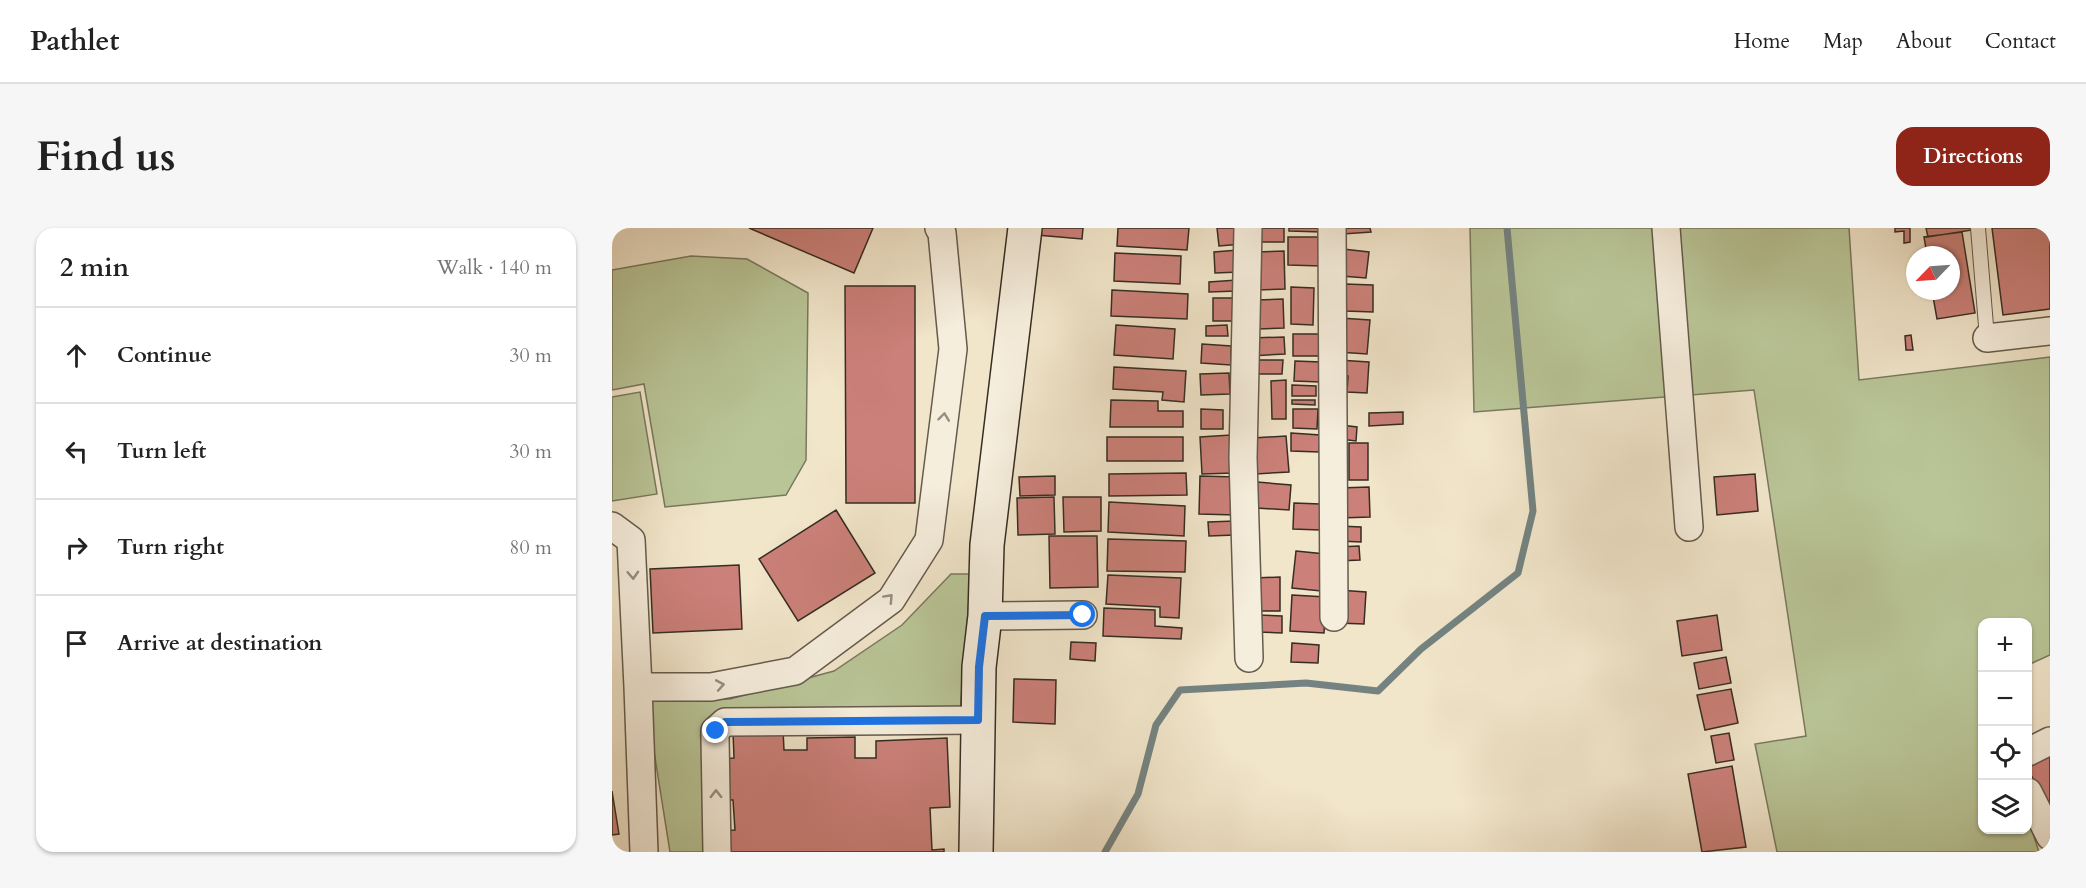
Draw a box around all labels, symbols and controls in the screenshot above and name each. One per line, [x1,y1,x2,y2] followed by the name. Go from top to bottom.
[30,22,119,60] text: Pathlet
[1734,27,1790,56] text: Home
[1823,27,1863,56] text: Map
[1896,27,1952,56] text: About
[1985,27,2056,56] text: Contact
[1896,127,2050,186] button: Directions
[36,128,176,185] text: Find us
[1906,246,1960,300] north arrow
[60,250,129,285] text: 2 min
[437,254,552,281] text: Walk · 140 m
[60,339,93,372] icon: ahead
[117,340,212,370] text: Continue
[509,342,552,369] text: 30 m
[937,412,950,421] one-way arrow
[60,435,93,468] icon: left
[117,436,206,466] text: Turn left
[509,438,552,465] text: 30 m
[60,531,93,564] icon: right
[117,532,224,562] text: Turn right
[509,534,552,561] text: 80 m
[626,570,639,579] one-way arrow
[882,595,893,605] one-way arrow
[1069,601,1095,627] route start
[1978,618,2032,834] map controls
[1978,618,2032,672] button: +
[60,627,93,660] icon: arrive
[117,628,322,658] text: Arrive at destination
[1978,672,2032,726] button: −
[715,679,725,692] one-way arrow
[702,717,728,743] route end
[1978,726,2032,780] button: locate
[1978,780,2032,834] button: layers
[710,789,722,798] one-way arrow

